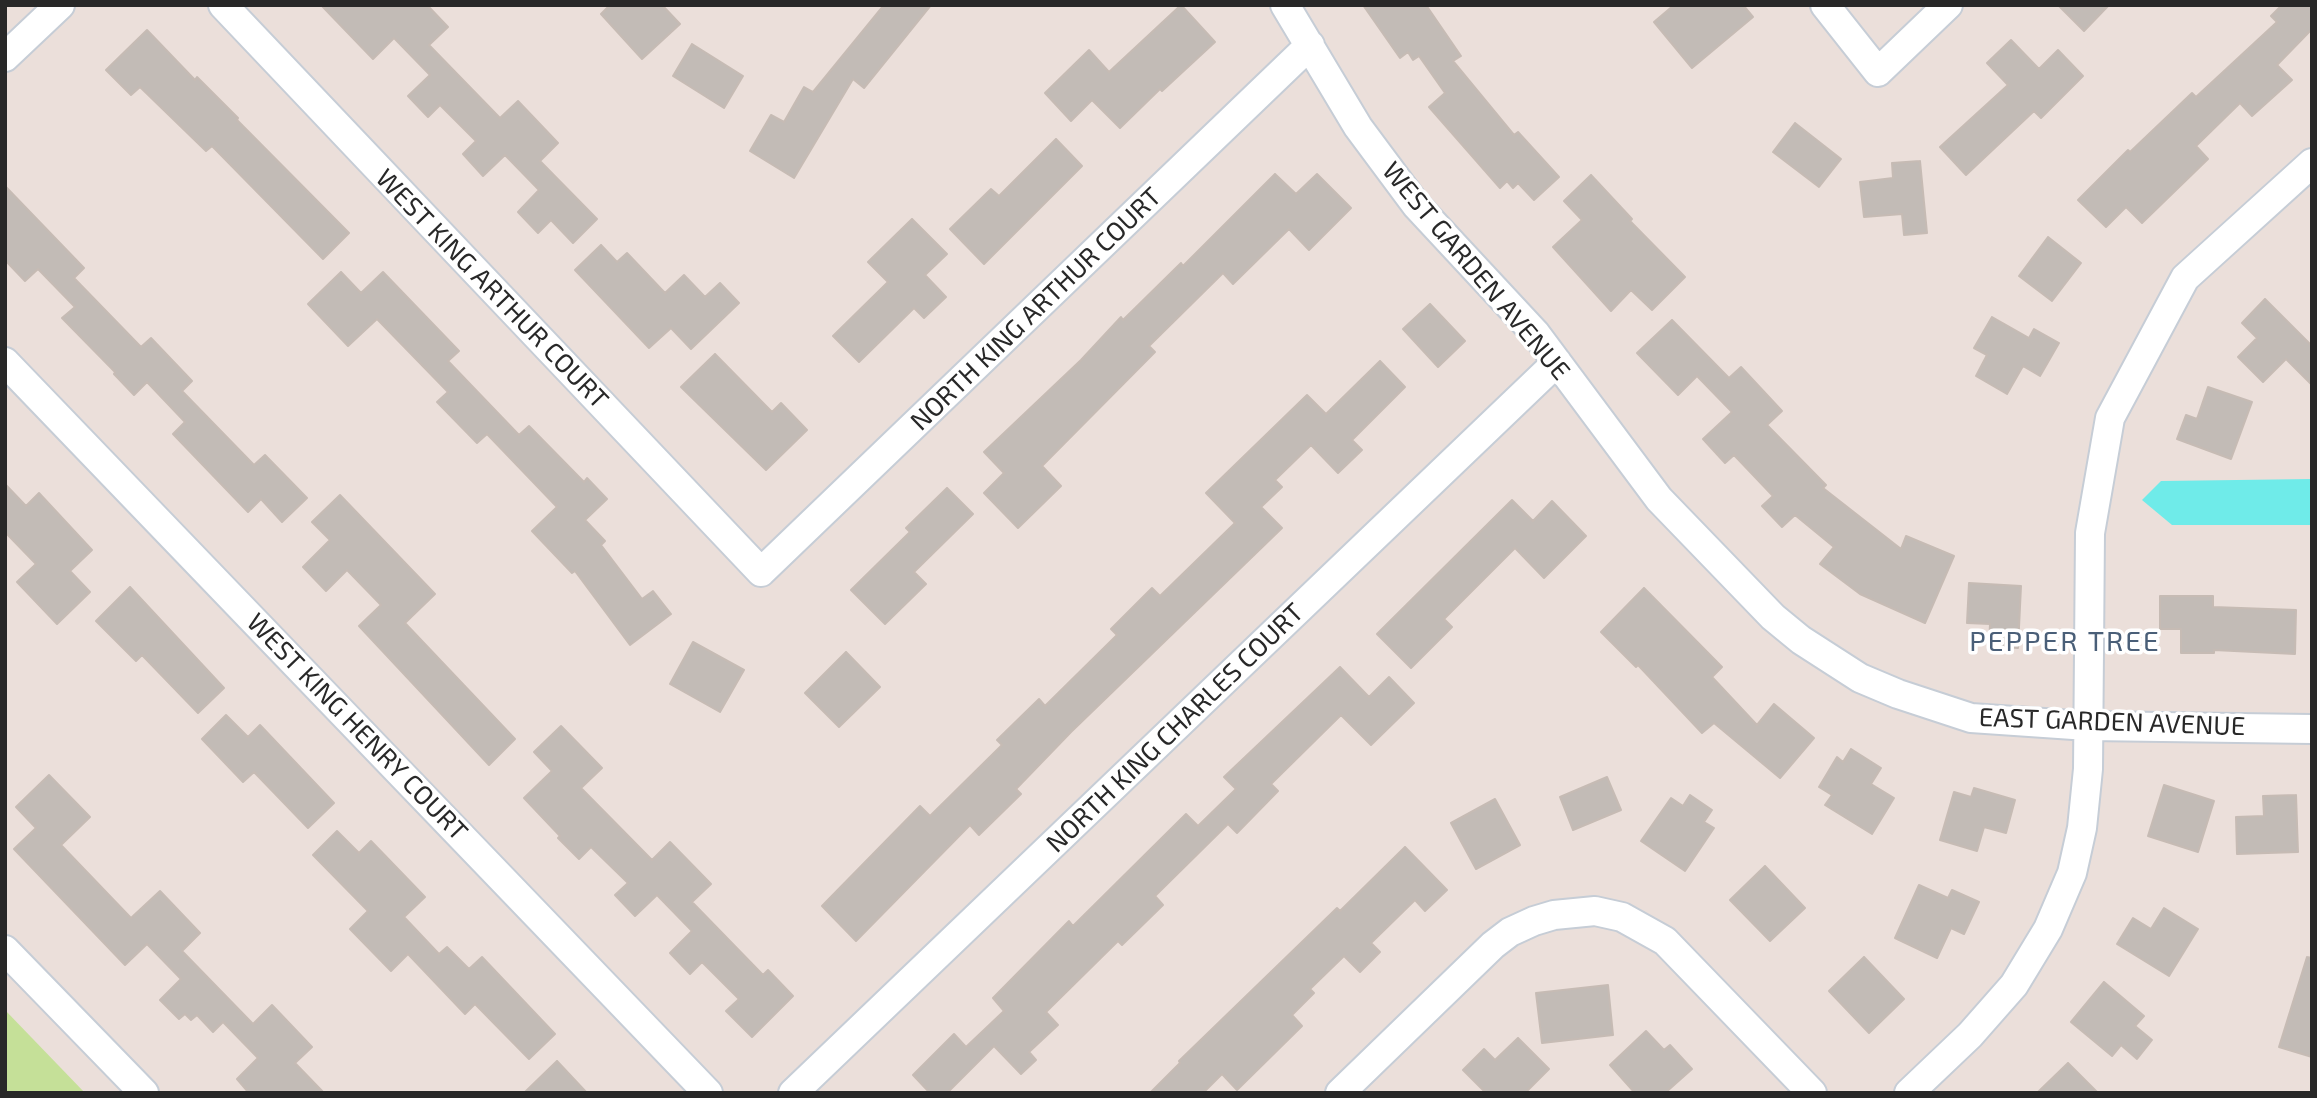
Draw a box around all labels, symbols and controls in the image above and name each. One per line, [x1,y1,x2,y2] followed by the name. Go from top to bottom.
[1376,156,1576,386] street label: WEST GARDEN AVENUE
[369,163,615,415] street label: WEST KING ARTHUR COURT
[904,181,1168,437] street label: NORTH KING ARTHUR COURT
[1040,597,1310,859] street label: NORTH KING CHARLES COURT
[240,607,474,847] street label: WEST KING HENRY COURT
[1971,625,2159,659] district label: PEPPER TREE
[1978,702,2246,742] street label: EAST GARDEN AVENUE

